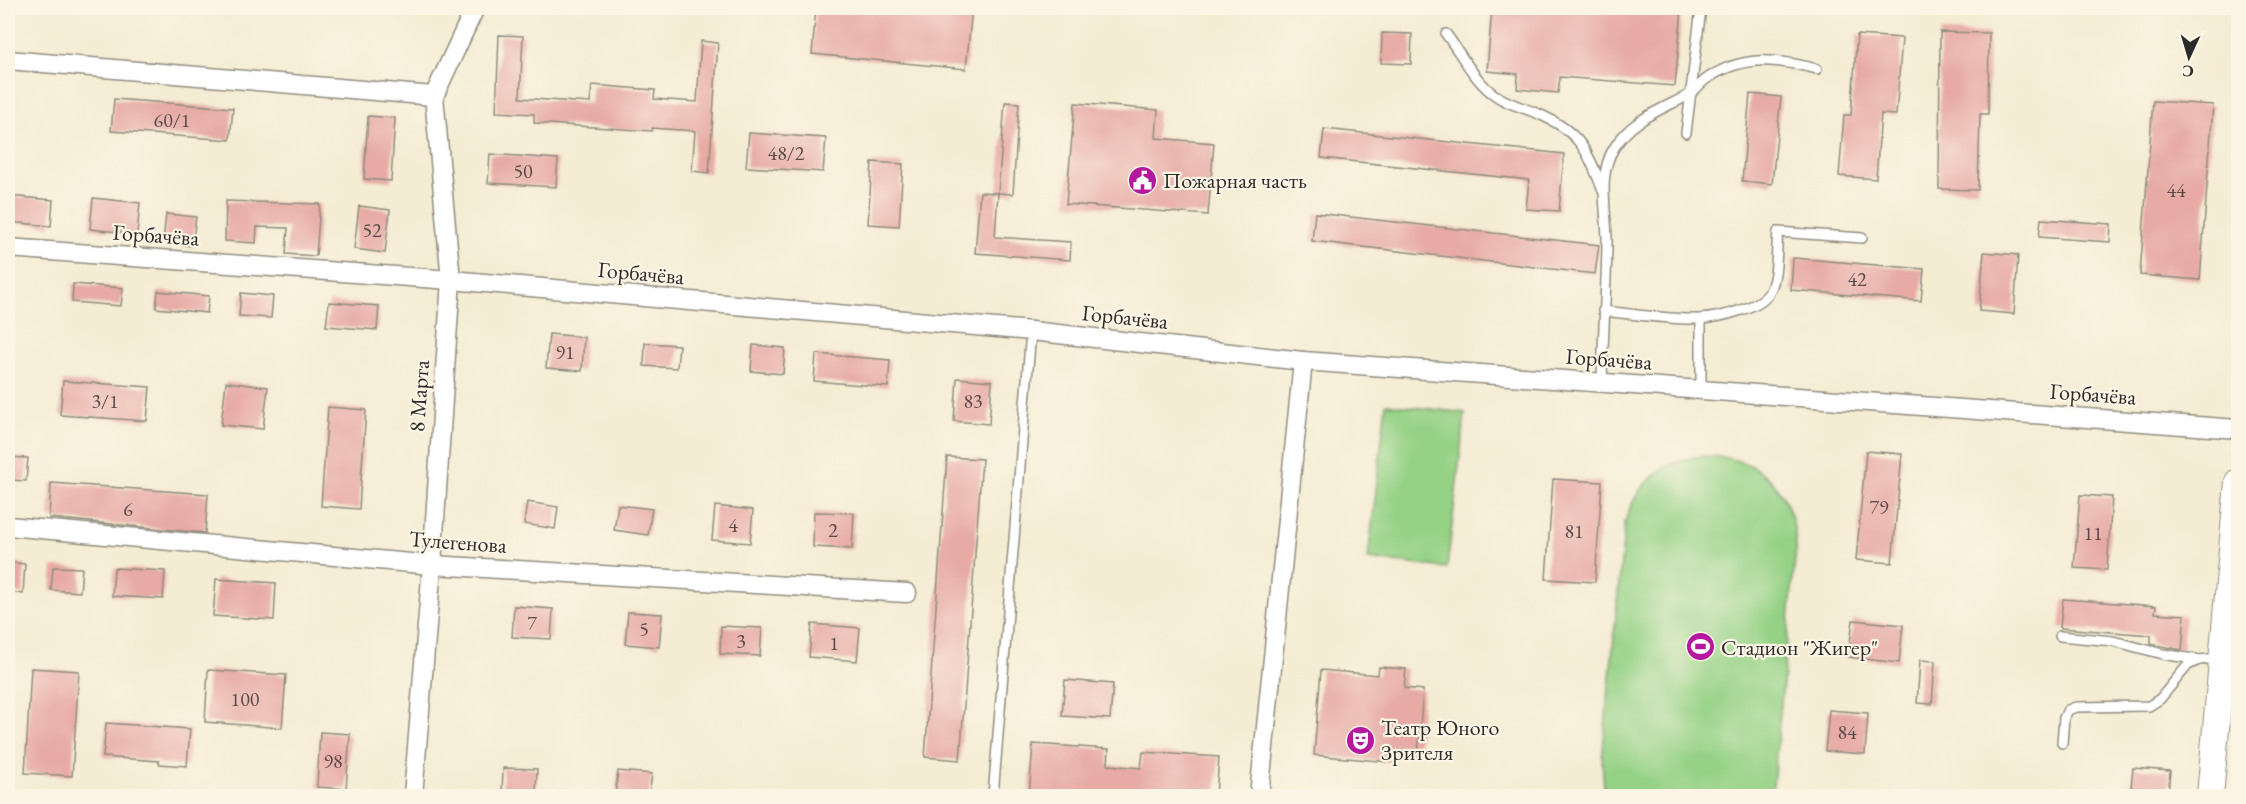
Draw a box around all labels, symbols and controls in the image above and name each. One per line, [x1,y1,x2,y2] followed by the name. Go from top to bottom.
[2159,27,2219,87] north arrow
[2182,61,2194,82] text: С
[154,107,190,133] house number: 60/1
[768,140,805,166] house number: 48/2
[513,158,533,184] house number: 50
[1126,164,1158,196] public building icon: Пожарная часть
[1163,166,1307,195] place label: Пожарная часть
[2166,177,2186,203] house number: 44
[362,217,382,243] house number: 52
[112,218,200,252] street label: Горбачёва
[597,255,686,291] street label: Горбачёва
[1847,266,1867,292] house number: 42
[1080,298,1170,336] street label: Горбачёва
[555,339,575,365] house number: 91
[1565,342,1653,376] street label: Горбачёва
[402,359,436,433] street label: 8 Марта
[2049,377,2137,411] street label: Горбачёва
[91,388,119,414] house number: 3/1
[963,388,983,414] house number: 83
[1869,494,1889,520] house number: 79
[123,496,133,522] house number: 6
[728,512,738,538] house number: 4
[828,517,838,543] house number: 2
[1564,518,1584,544] house number: 81
[2083,520,2103,546] house number: 11
[408,524,508,560] street label: Тулегенова
[527,610,537,636] house number: 7
[639,616,649,642] house number: 5
[736,628,746,654] house number: 3
[829,630,839,656] house number: 1
[1684,631,1716,663] sports icon: Стадион "Жигер"
[1721,633,1878,662] place label: Стадион "Жигер"
[231,686,260,712] house number: 100
[1381,713,1499,767] place label: Театр Юного Зрителя
[1837,719,1857,745] house number: 84
[1344,724,1376,756] theatre icon: Театр Юного Зрителя
[323,748,343,774] house number: 98

